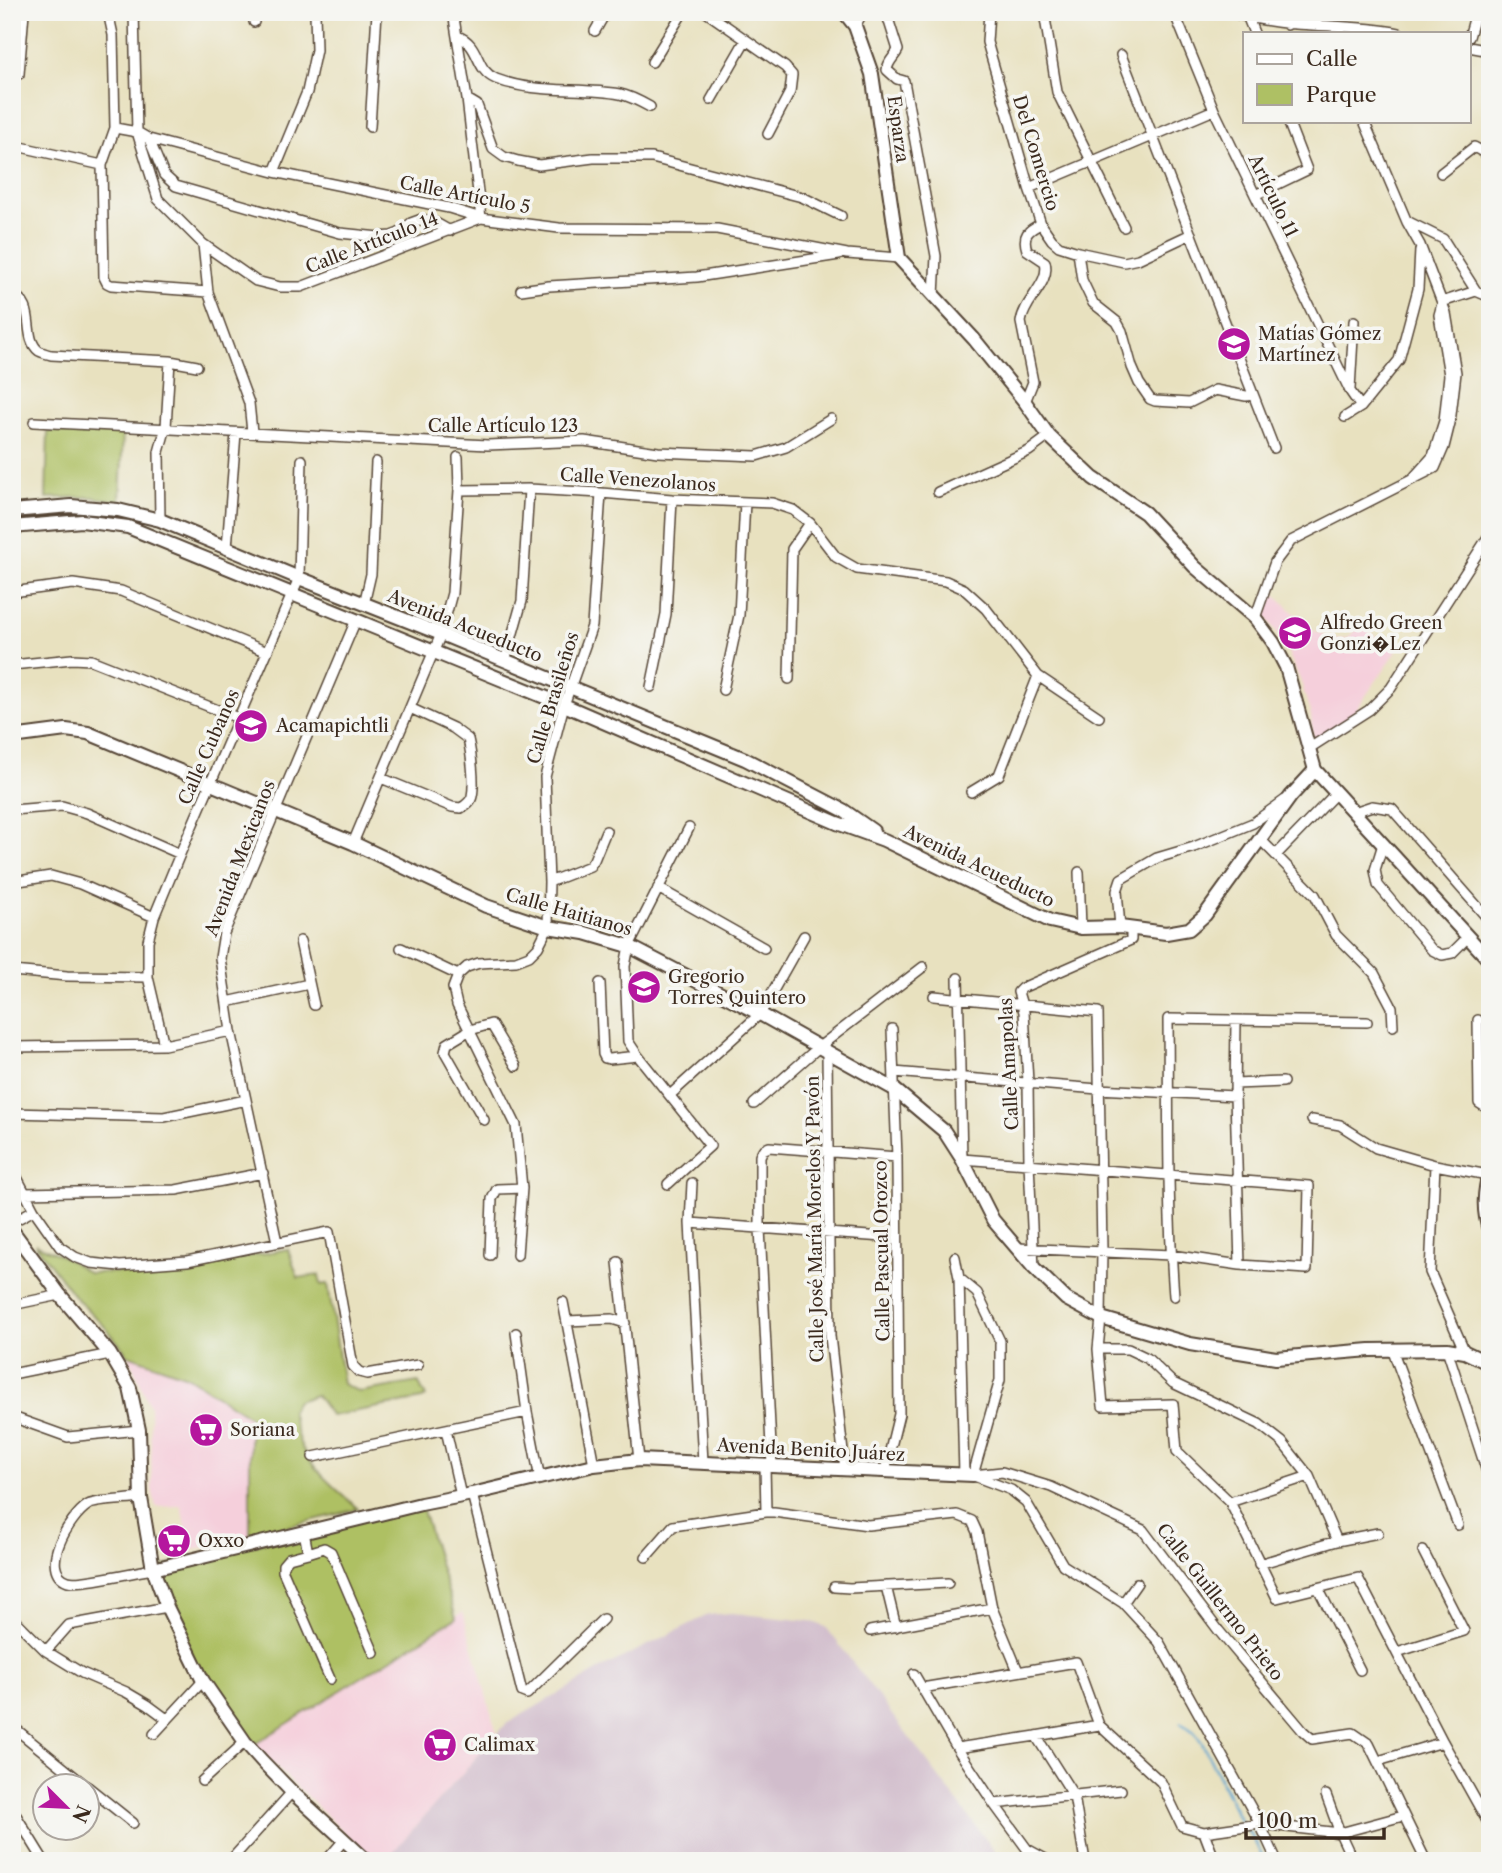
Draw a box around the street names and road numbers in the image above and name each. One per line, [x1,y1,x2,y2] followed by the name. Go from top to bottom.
[1008,92,1064,214] street label: Del Comercio
[882,94,914,164] street label: Esparza
[1243,150,1303,241] street label: Artículo 11
[398,172,532,218] street label: Calle Artículo 5
[302,208,442,278] street label: Calle Artículo 14
[428,415,578,437] street label: Calle Artículo 123
[559,464,717,496] street label: Calle Venezolanos
[383,584,546,667] street label: Avenida Acueducto
[522,629,584,767] street label: Calle Brasileños
[174,686,244,808] street label: Calle Cubanos
[200,777,280,940] street label: Avenida Mexicanos
[899,819,1058,912] street label: Avenida Acueducto
[503,883,635,941] street label: Calle Haitianos
[995,997,1023,1131] street label: Calle Amapolas
[801,1075,829,1363] street label: Calle José María Morelos Y Pavón
[869,1160,895,1342] street label: Calle Pascual Orozco
[715,1434,906,1466] street label: Avenida Benito Juárez
[1152,1519,1288,1685] street label: Calle Guillermo Prieto

